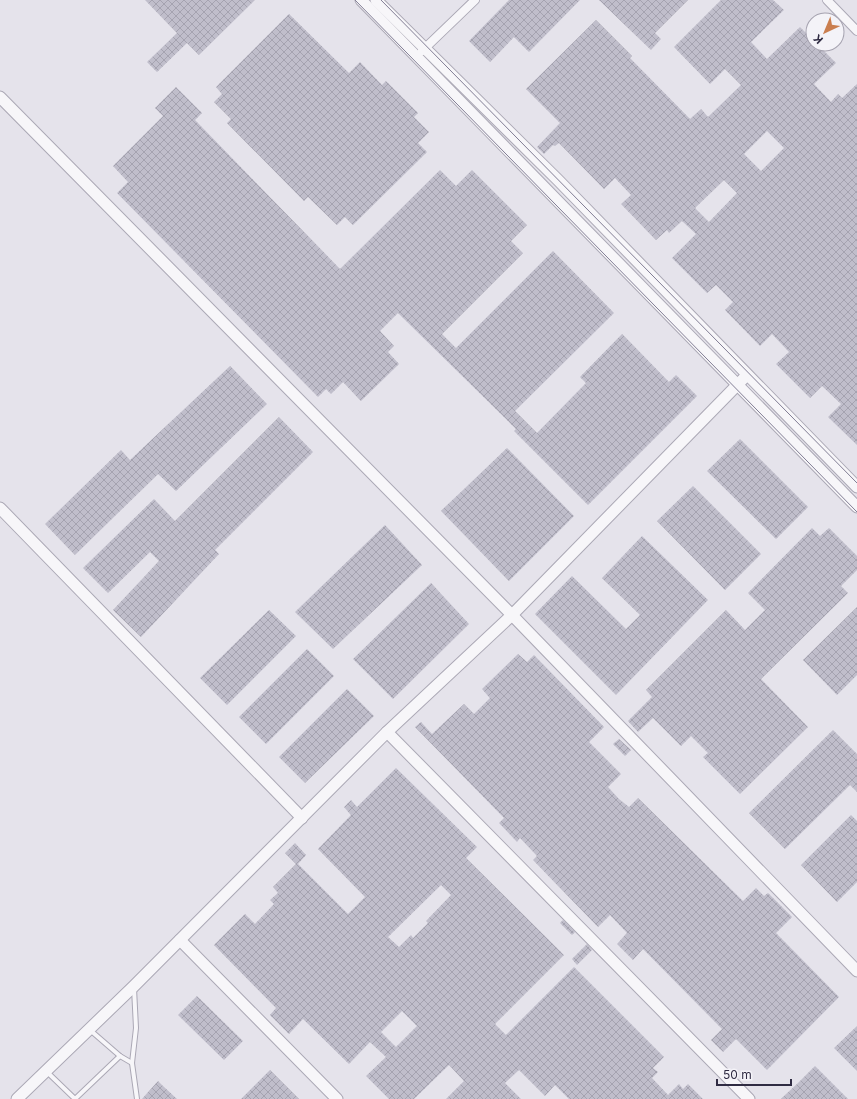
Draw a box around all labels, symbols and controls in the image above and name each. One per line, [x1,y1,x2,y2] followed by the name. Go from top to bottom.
[805,12,845,52] north arrow
[810,31,826,47] text: K
[717,1061,791,1087] scale bar
[723,1067,752,1082] text: 50 m

